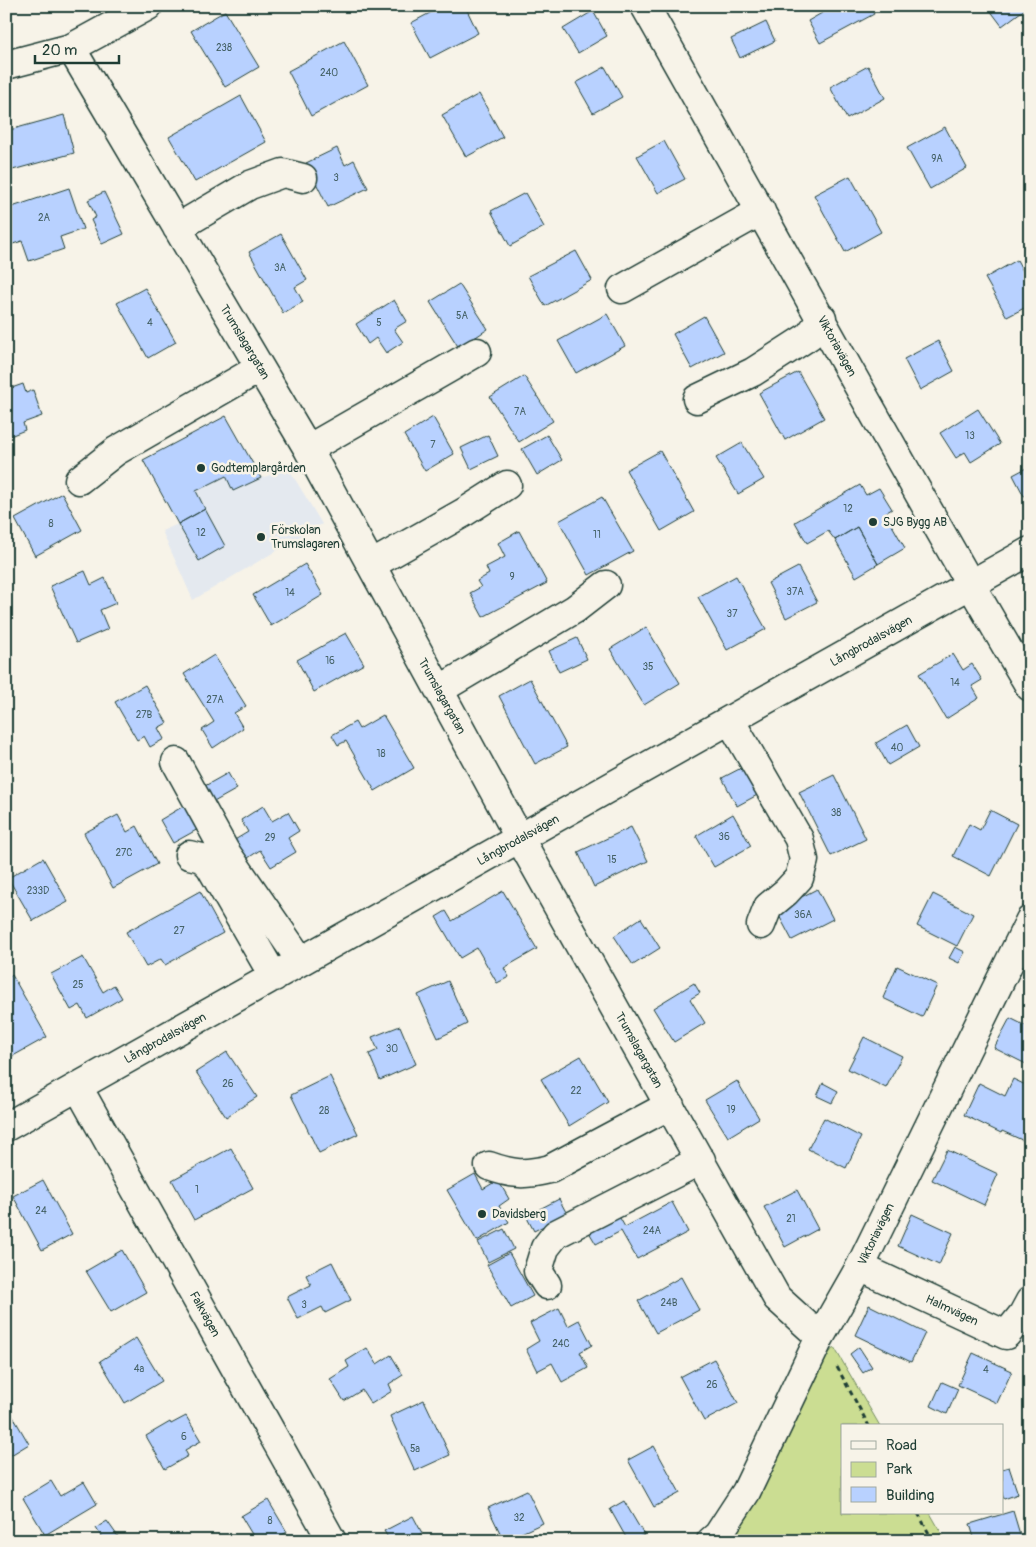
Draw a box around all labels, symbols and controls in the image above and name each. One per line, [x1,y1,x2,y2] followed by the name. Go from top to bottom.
[35,32,119,64] scale bar
[42,41,77,60] text: 20 m
[216,42,232,54] house number: 238
[320,67,338,79] house number: 240
[931,153,943,165] house number: 9A
[333,172,339,184] house number: 3
[38,212,51,224] house number: 2A
[274,262,287,274] house number: 3A
[216,302,273,383] street label: Trumslagargatan
[456,310,468,322] house number: 5A
[814,313,860,379] street label: Viktoriavägen
[147,317,153,329] house number: 4
[376,317,382,329] house number: 5
[514,406,526,418] house number: 7A
[965,430,975,442] house number: 13
[430,439,436,451] house number: 7
[211,461,306,476] place label: Godtemplargården
[195,462,207,474] marker: Godtemplargården
[843,503,853,515] house number: 12
[883,515,947,530] place label: SJG Bygg AB
[867,516,879,528] marker: SJG Bygg AB
[48,518,54,530] house number: 8
[271,523,340,552] place label: Förskolan Trumslagaren
[196,527,206,539] house number: 12
[593,529,601,541] house number: 11
[255,531,267,543] marker: Förskolan Trumslagaren
[509,571,515,583] house number: 9
[786,586,804,598] house number: 37A
[285,587,295,599] house number: 14
[727,608,738,620] house number: 37
[828,613,915,670] street label: Långbrodalsvägen
[325,655,335,667] house number: 16
[415,656,469,737] street label: Trumslagargatan
[643,661,654,673] house number: 35
[950,677,960,689] house number: 14
[206,694,224,706] house number: 27A
[136,709,153,721] house number: 27B
[891,742,903,754] house number: 40
[377,748,385,760] house number: 18
[831,807,841,819] house number: 38
[475,812,562,869] street label: Långbrodalsvägen
[718,831,730,843] house number: 36
[265,832,275,844] house number: 29
[115,847,133,859] house number: 27C
[607,854,617,866] house number: 15
[27,885,49,897] house number: 233D
[794,909,812,921] house number: 36A
[174,925,185,937] house number: 27
[72,979,84,991] house number: 25
[122,1010,209,1067] street label: Långbrodalsvägen
[612,1010,666,1091] street label: Trumslagargatan
[386,1043,398,1055] house number: 30
[222,1078,234,1090] house number: 26
[570,1085,582,1097] house number: 22
[726,1104,736,1116] house number: 19
[319,1105,329,1117] house number: 28
[195,1184,199,1196] house number: 1
[855,1201,898,1268] street label: Viktoriavägen
[35,1205,47,1217] house number: 24
[492,1207,546,1222] place label: Davidsberg
[476,1208,488,1220] marker: Davidsberg
[786,1213,796,1225] house number: 21
[643,1225,661,1237] house number: 24A
[186,1289,223,1340] street label: Falkvägen
[923,1292,981,1329] street label: Halmvägen
[660,1297,678,1309] house number: 24B
[301,1299,307,1311] house number: 3
[552,1338,570,1350] house number: 24C
[134,1363,145,1375] house number: 4a
[983,1364,989,1376] house number: 4
[706,1379,718,1391] house number: 26
[841,1424,1004,1514] legend
[181,1431,187,1443] house number: 6
[886,1436,917,1455] text: Road
[410,1443,420,1455] house number: 5a
[886,1460,913,1479] text: Park
[886,1486,934,1505] text: Building
[513,1512,525,1524] house number: 32
[267,1515,273,1527] house number: 8

